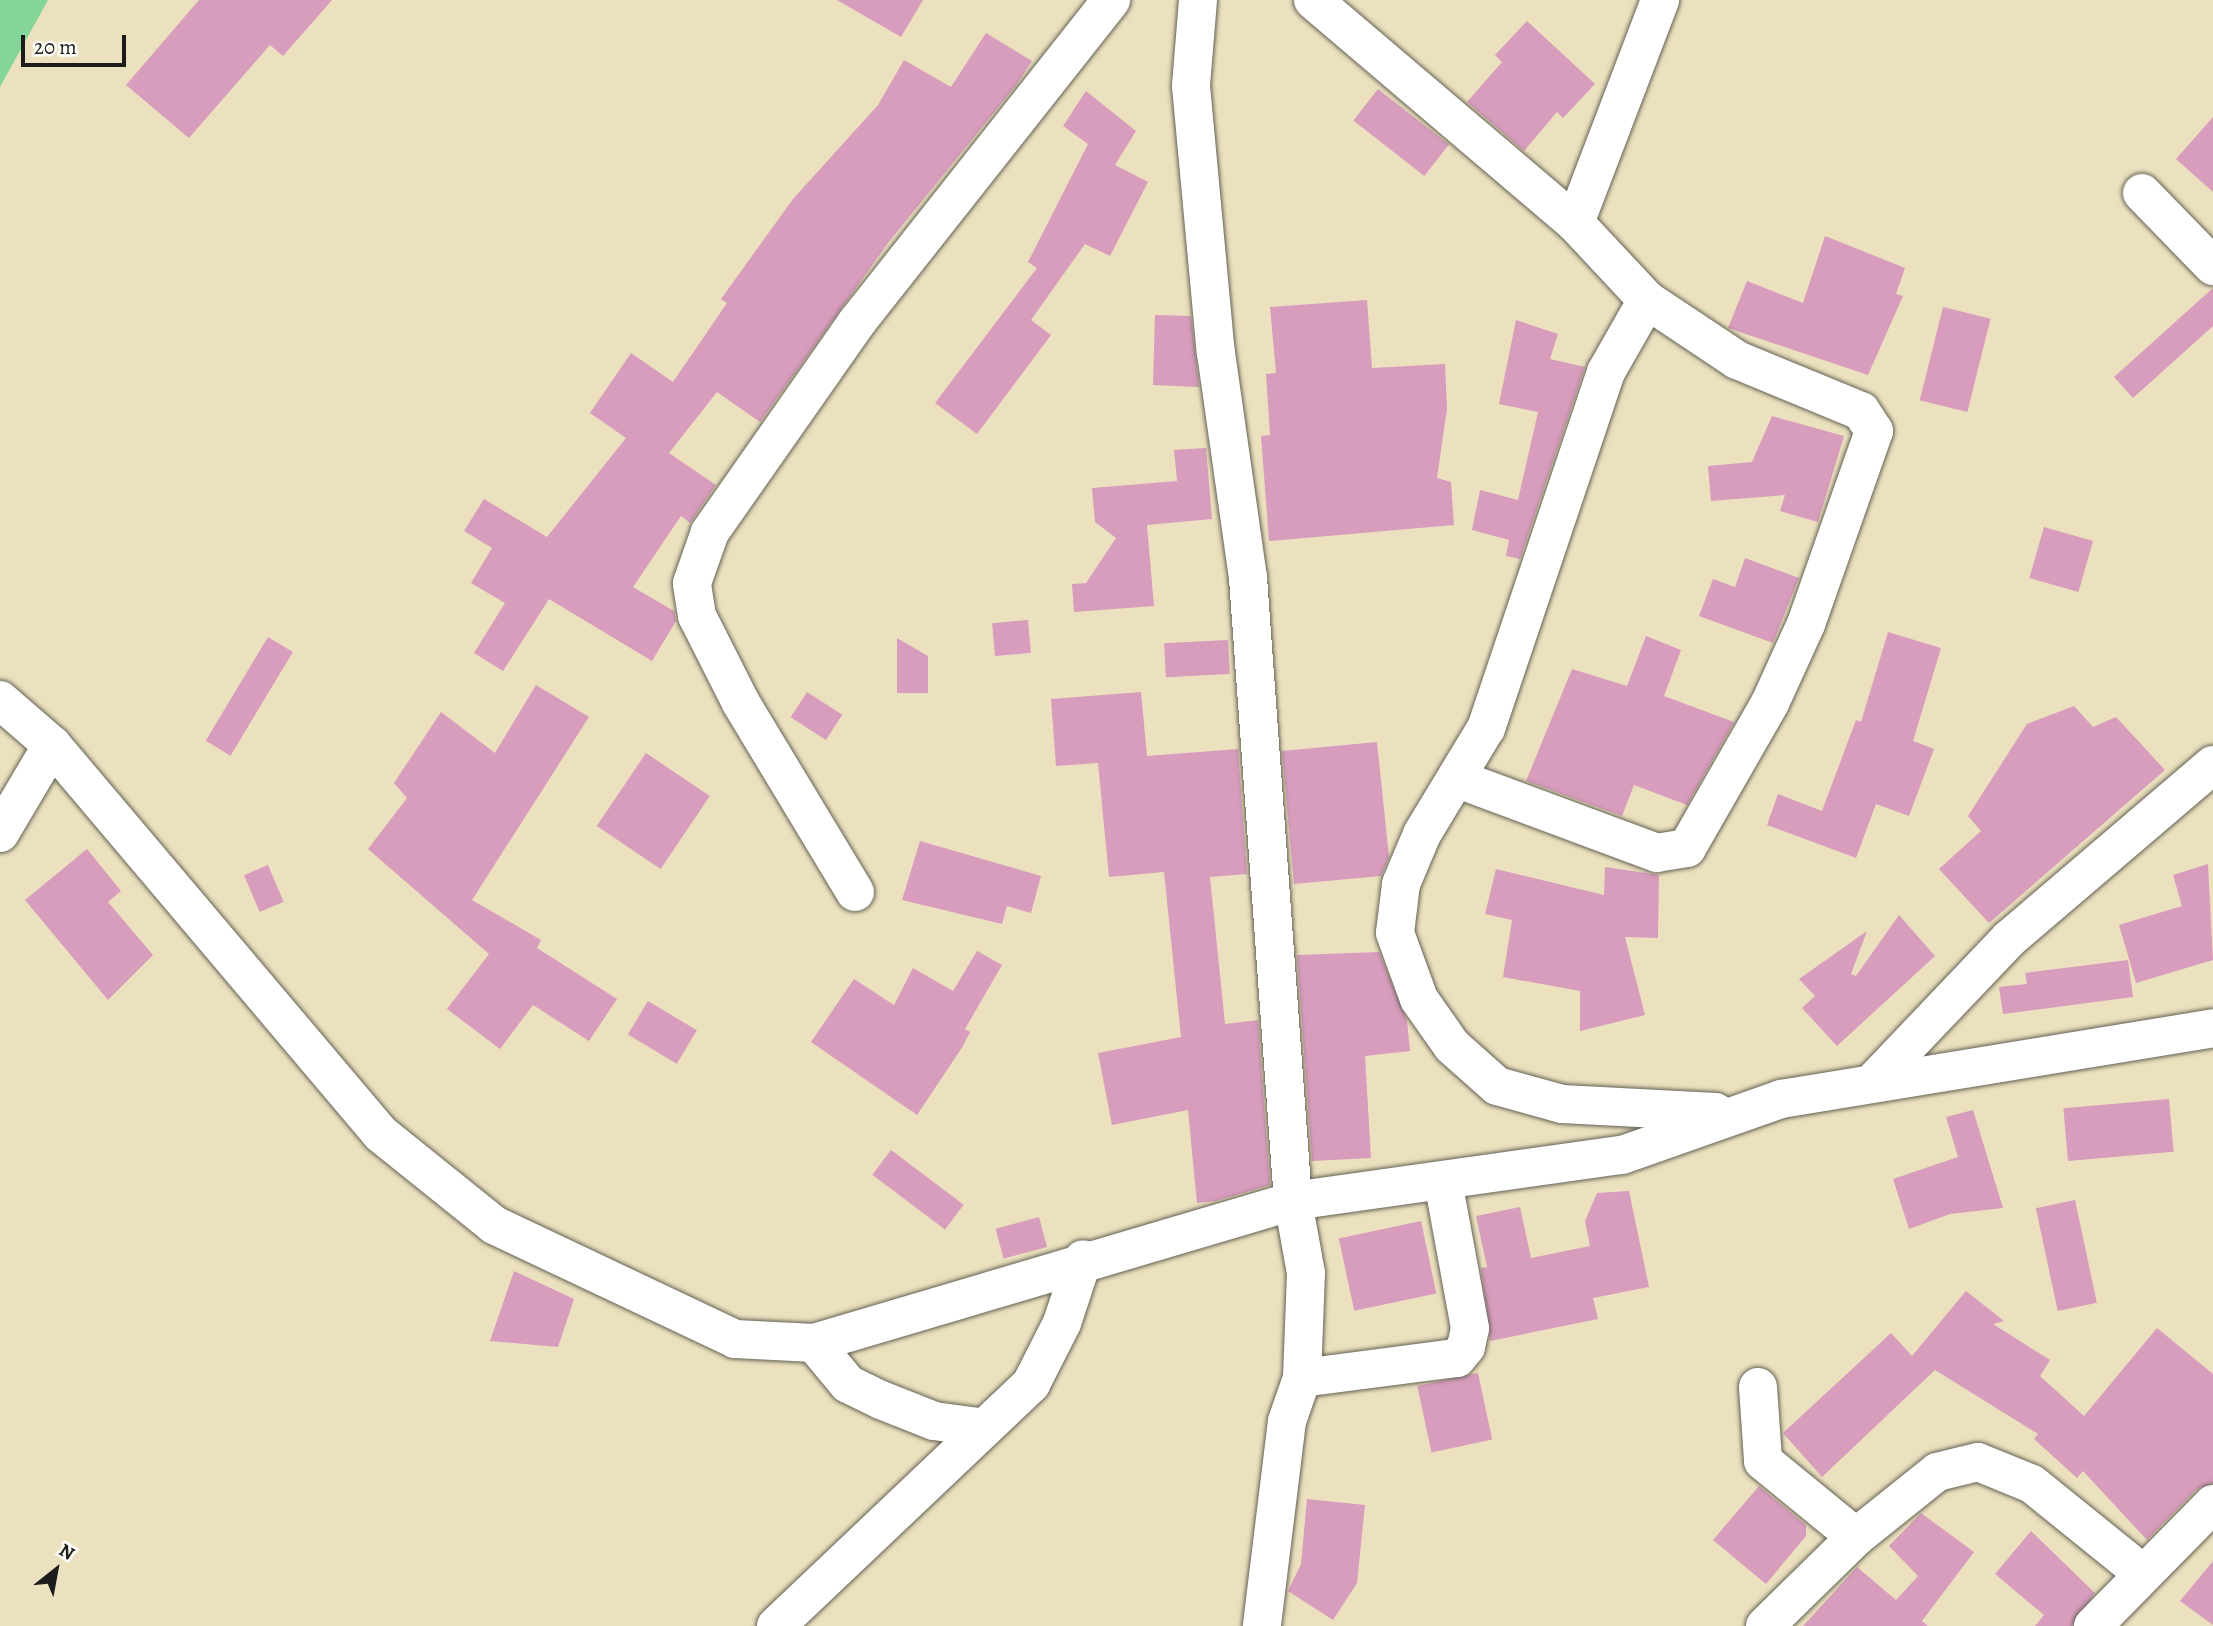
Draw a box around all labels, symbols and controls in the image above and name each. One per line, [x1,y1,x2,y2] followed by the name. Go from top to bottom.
[24,21,130,65] scale bar
[34,33,77,61] text: 20 m
[21,1535,91,1605] north arrow
[54,1537,79,1567] text: N

